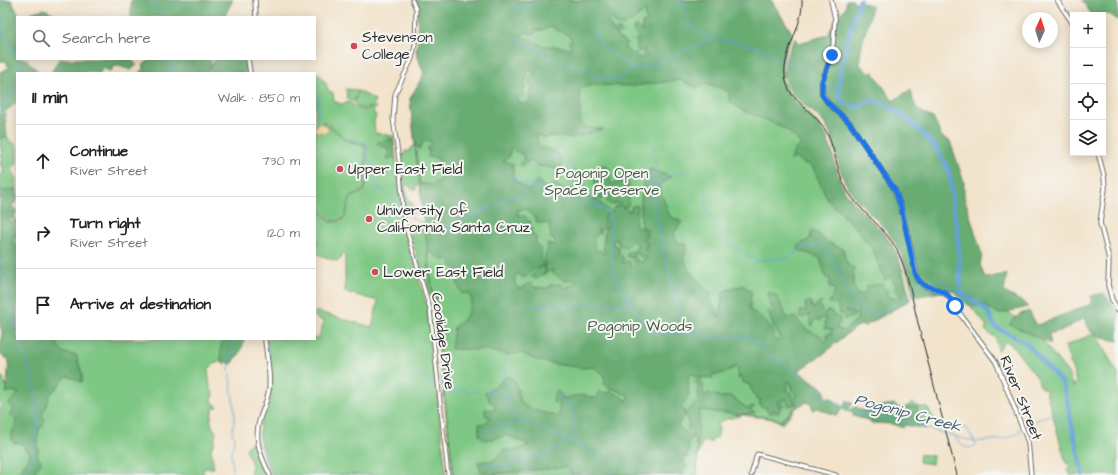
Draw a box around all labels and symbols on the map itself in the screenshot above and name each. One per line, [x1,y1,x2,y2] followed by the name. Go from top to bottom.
[1022,12,1058,48] north arrow
[362,27,433,66] place label: Stevenson College
[349,41,359,51] marker: Stevenson College
[823,46,841,64] route end
[348,159,463,180] place label: Upper East Field
[544,163,660,201] park label: Pogonip Open Space Preserve
[335,164,345,174] marker: Upper East Field
[377,200,531,238] place label: University of California, Santa Cruz
[364,214,374,224] marker: University of California, Santa Cruz
[383,262,504,283] place label: Lower East Field
[370,267,380,277] marker: Lower East Field
[425,291,460,391] street label: Coolidge Drive
[946,297,964,315] route start
[588,316,693,338] park label: Pogonip Woods
[995,353,1047,443] street label: River Street
[852,388,965,439] water label: Pogonip Creek

